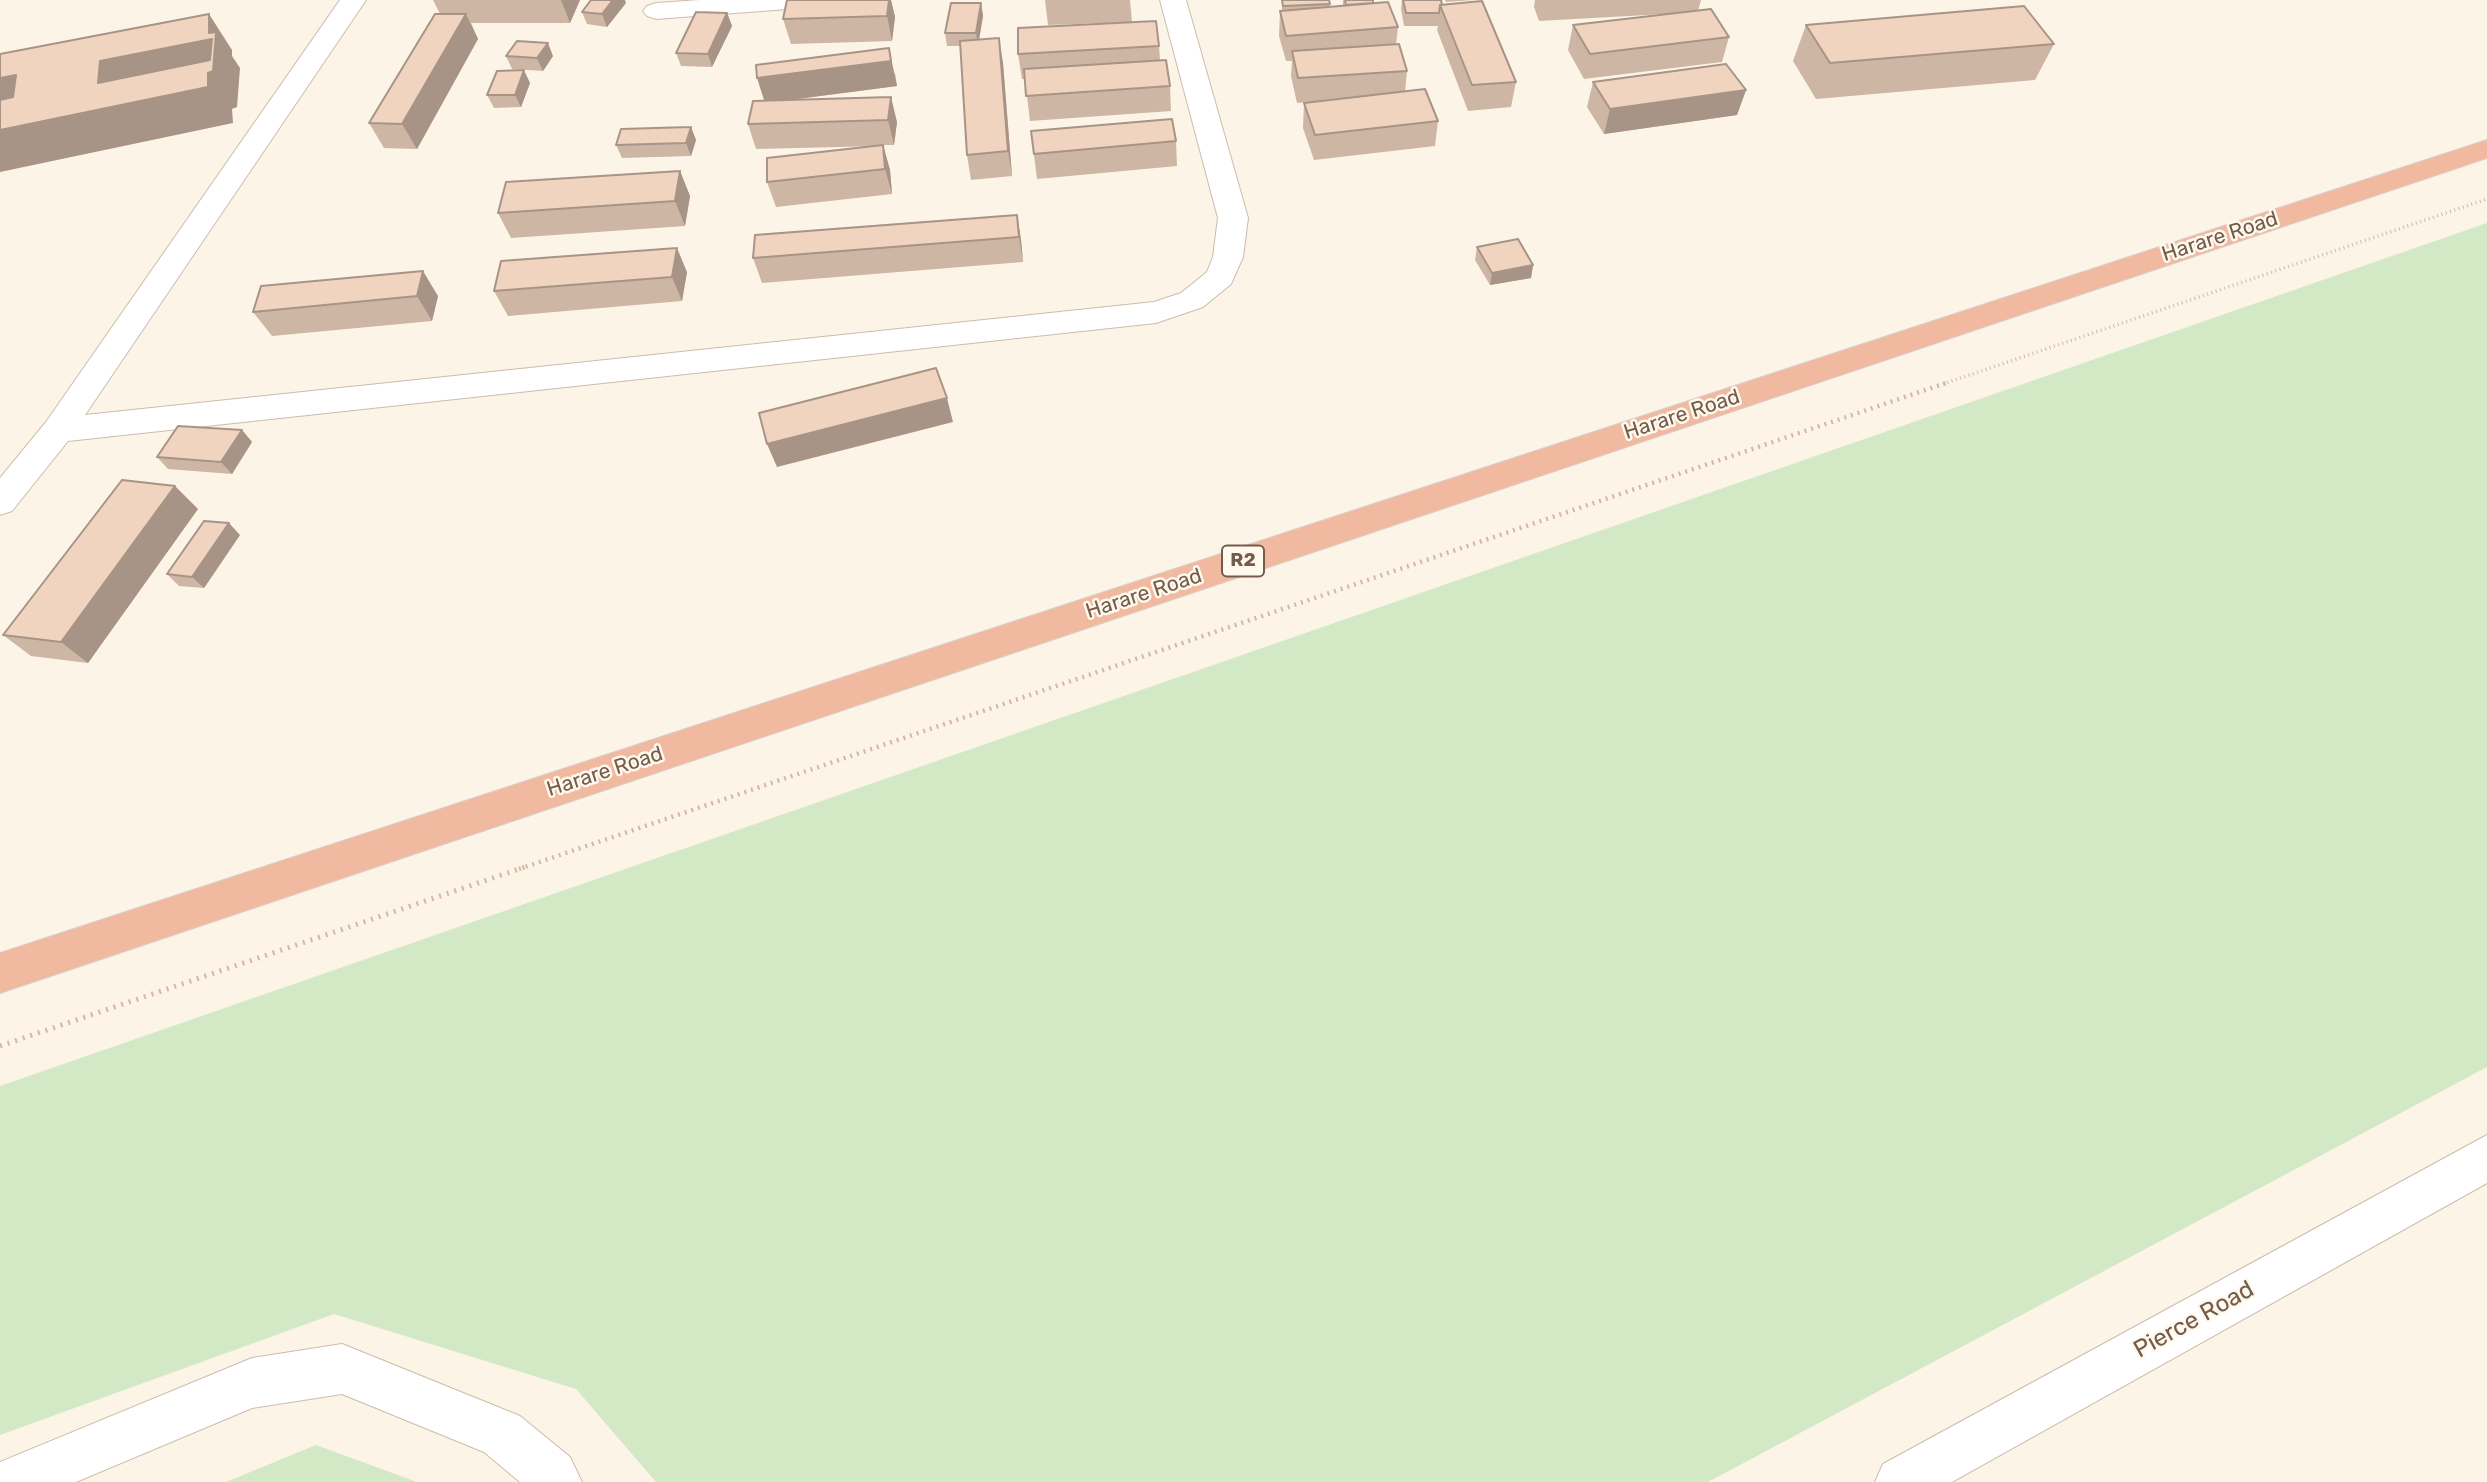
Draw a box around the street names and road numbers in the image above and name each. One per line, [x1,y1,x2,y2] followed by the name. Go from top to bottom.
[2159,206,2281,268] street label: Harare Road
[1621,384,1743,446] street label: Harare Road
[1222,546,1264,576] road number: R2
[1083,563,1205,625] street label: Harare Road
[544,741,666,803] street label: Harare Road
[2129,1275,2259,1365] street label: Pierce Road

